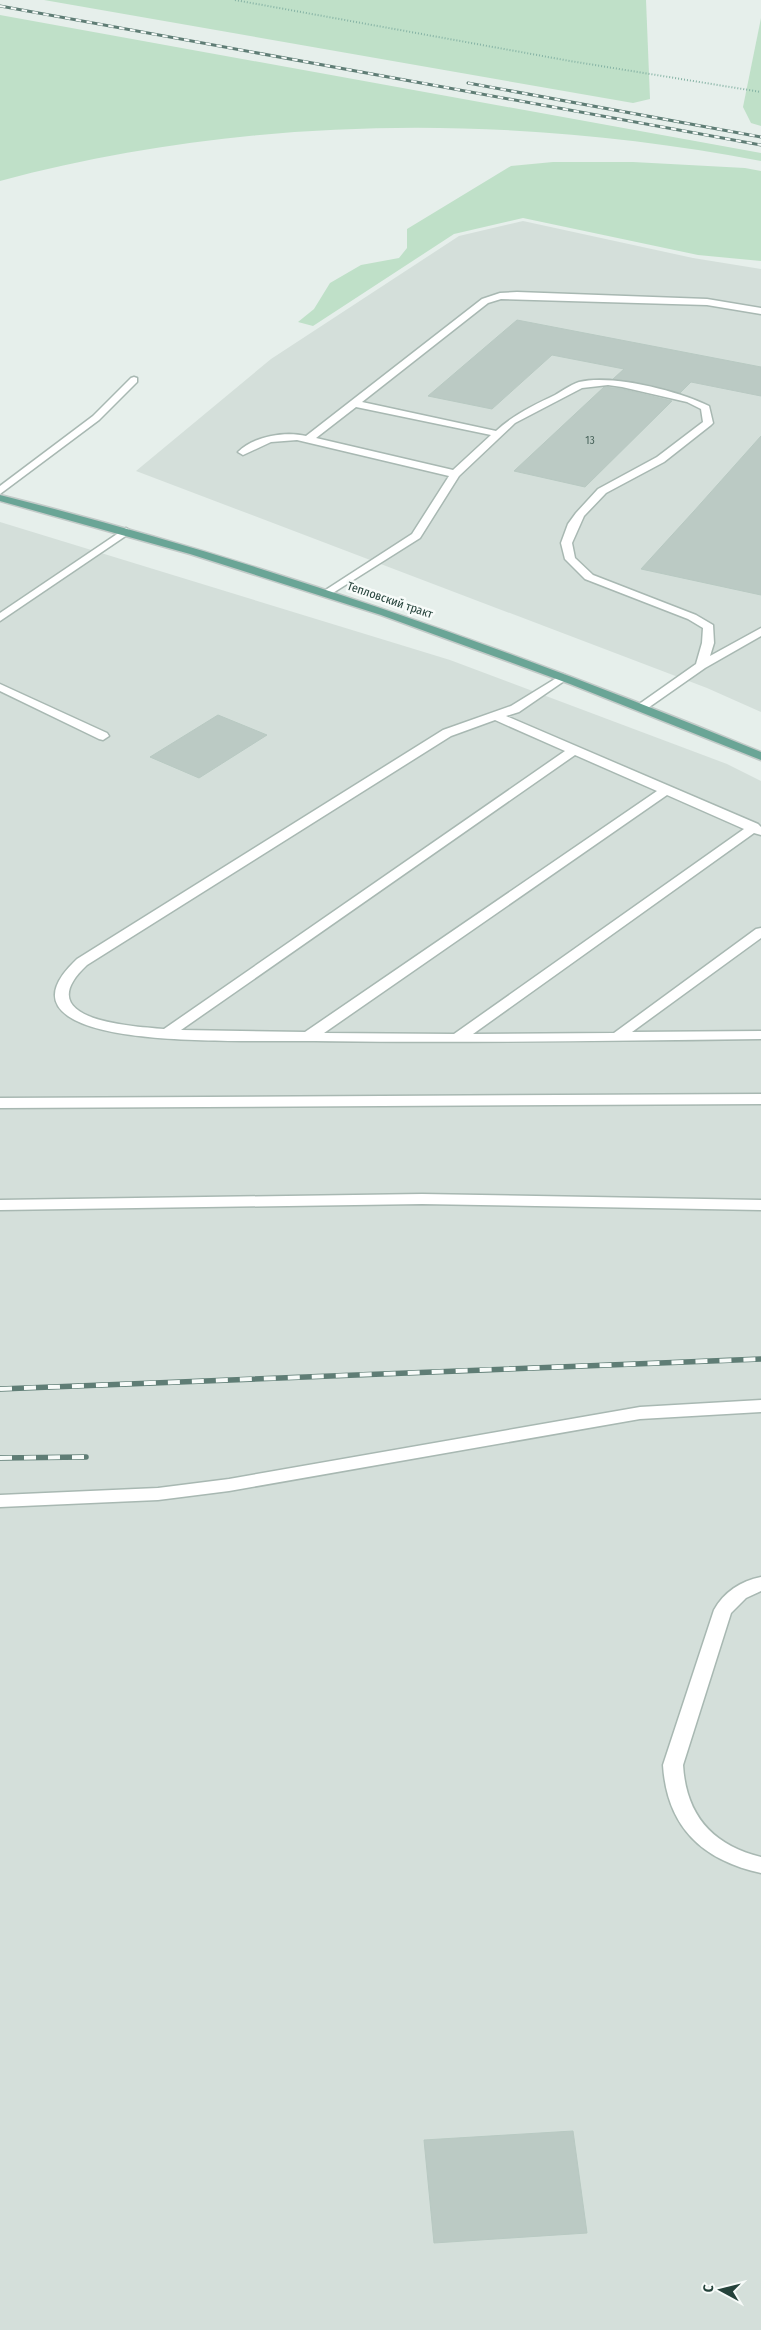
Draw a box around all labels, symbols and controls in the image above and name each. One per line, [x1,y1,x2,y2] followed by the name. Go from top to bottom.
[585,434,595,447] house number: 13
[345,579,435,621] street label: Тепловский тракт
[696,2265,746,2315] north arrow
[700,2283,718,2293] text: С

